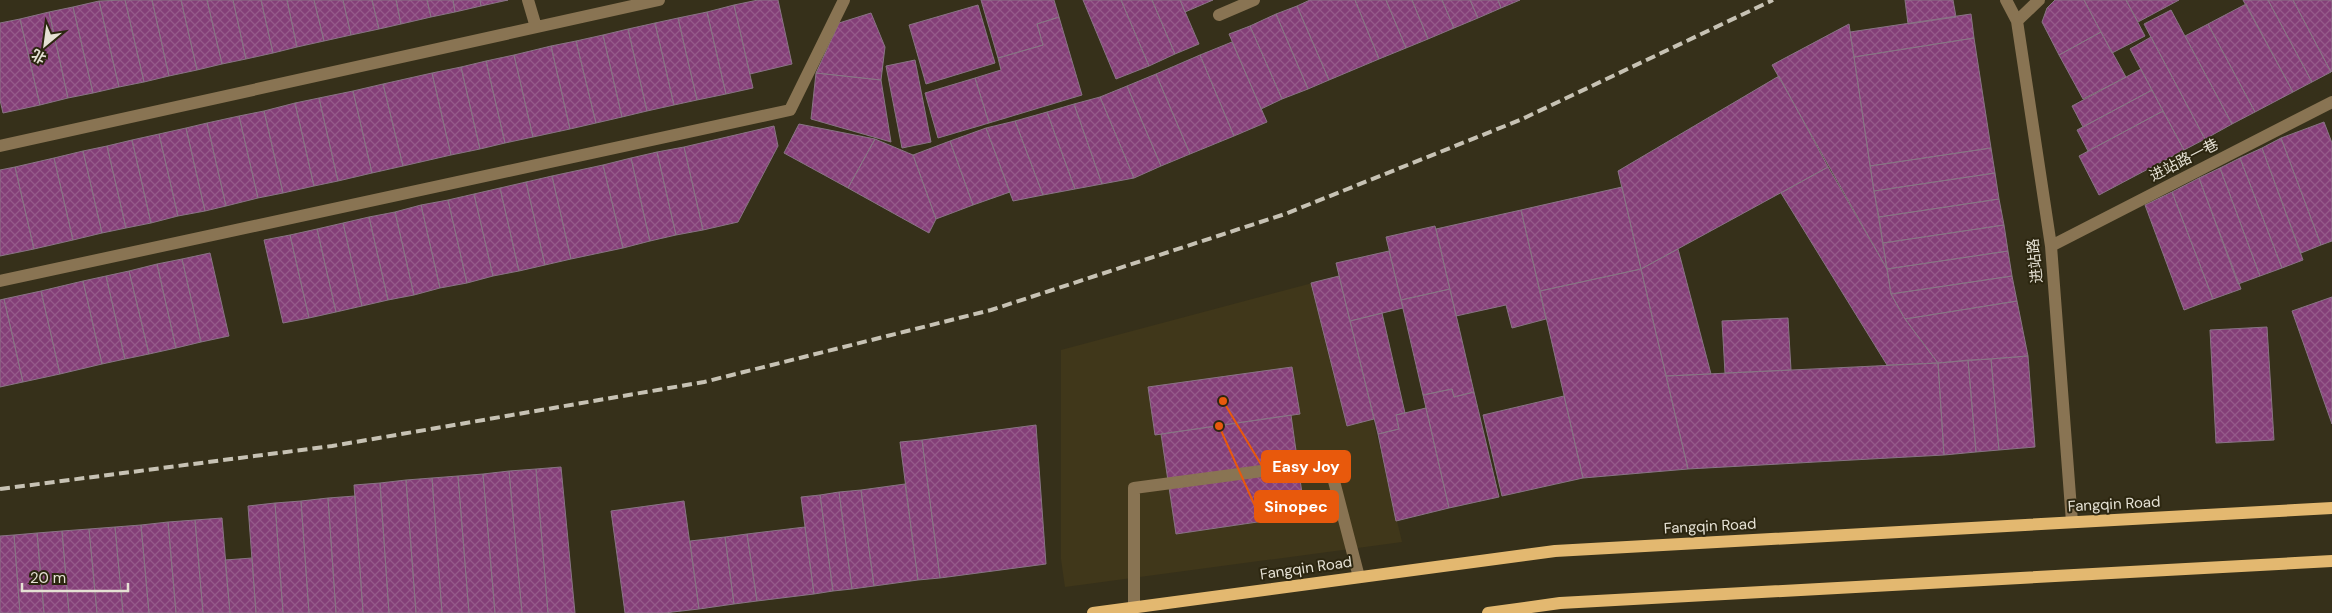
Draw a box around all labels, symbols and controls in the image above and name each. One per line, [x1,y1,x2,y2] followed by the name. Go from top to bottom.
[20,20,70,70] north arrow
[28,45,49,68] text: 北
[2146,134,2222,186] street label: 进站路一巷
[2023,238,2047,284] street label: 进站路
[1262,451,1350,482] callout: Easy Joy
[1272,456,1340,477] text: Easy Joy
[1255,491,1338,522] callout: Sinopec
[2067,492,2161,516] street label: Fangqin Road
[1264,496,1328,517] text: Sinopec
[1663,514,1757,538] street label: Fangqin Road
[1259,552,1353,584] street label: Fangqin Road
[22,560,129,592] scale bar
[30,568,66,588] text: 20 m

